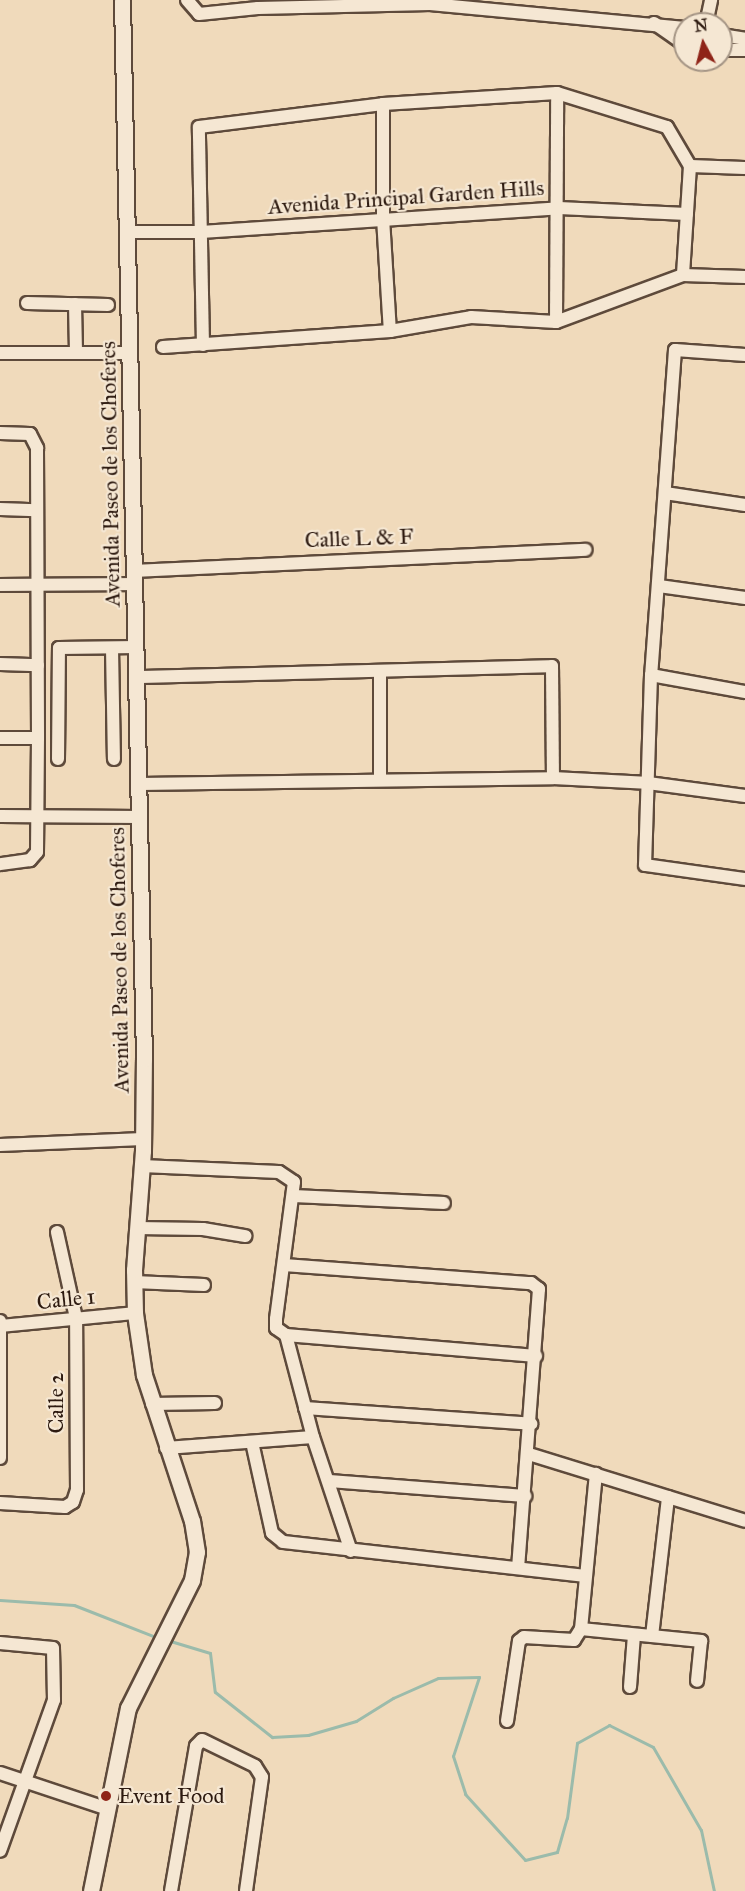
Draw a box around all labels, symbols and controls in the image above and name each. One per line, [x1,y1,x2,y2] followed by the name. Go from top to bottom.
[673,12,733,72] north arrow
[693,15,709,36] text: N
[267,174,545,220] street label: Avenida Principal Garden Hills
[94,341,126,607] street label: Avenida Paseo de los Choferes
[304,523,414,553] street label: Calle L & F
[103,827,135,1093] street label: Avenida Paseo de los Choferes
[35,1283,97,1315] street label: Calle 1
[43,1373,69,1433] street label: Calle 2
[118,1783,225,1809] place label: Event Food
[99,1789,113,1803] marker: Event Food

